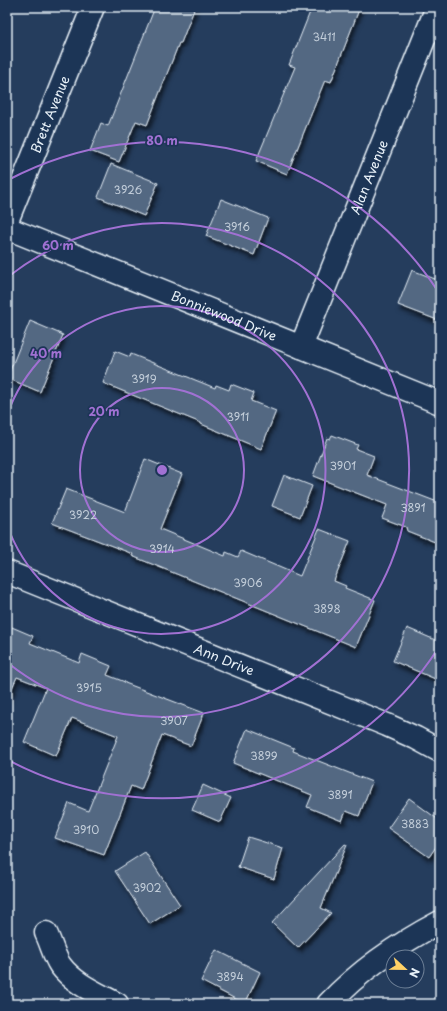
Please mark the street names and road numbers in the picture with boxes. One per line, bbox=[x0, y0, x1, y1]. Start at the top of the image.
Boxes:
street label: Brett Avenue bbox=[25, 73, 74, 156]
street label: Alan Avenue bbox=[345, 137, 392, 217]
street label: Bonniewood Drive bbox=[169, 285, 280, 345]
street label: Ann Drive bbox=[191, 638, 257, 680]

